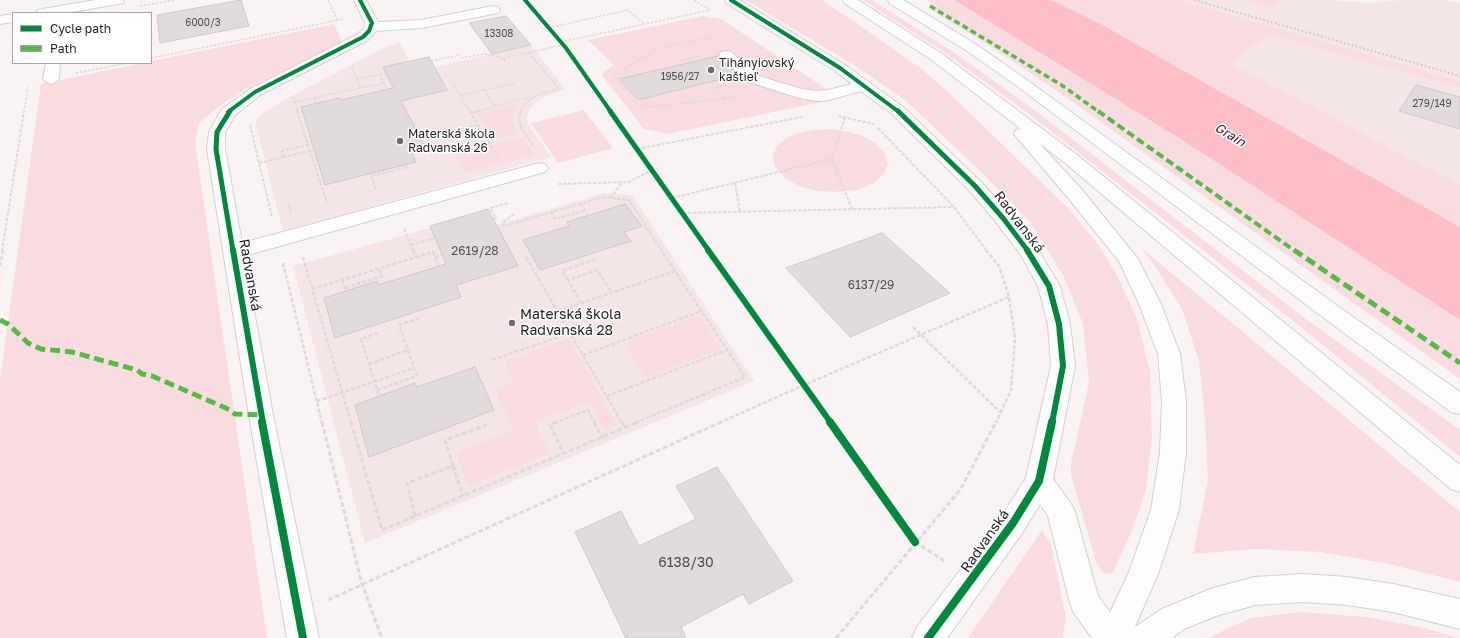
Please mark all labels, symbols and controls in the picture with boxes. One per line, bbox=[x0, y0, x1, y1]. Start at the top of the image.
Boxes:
legend bbox=[12, 12, 152, 64]
house number: 6000/3 bbox=[185, 17, 221, 29]
text: Cycle path bbox=[50, 21, 111, 36]
house number: 13308 bbox=[485, 28, 513, 40]
text: Path bbox=[50, 41, 77, 56]
place label: Tihányiovský kaštieľ bbox=[719, 56, 795, 84]
marker: Tihányiovský kaštieľ bbox=[706, 65, 716, 75]
house number: 1956/27 bbox=[661, 71, 699, 83]
house number: 279/149 bbox=[1413, 98, 1451, 110]
water label: Grain bbox=[1212, 120, 1248, 150]
place label: Materská škola Radvanská 26 bbox=[408, 127, 495, 155]
marker: Materská škola Radvanská 26 bbox=[395, 136, 405, 146]
street label: Radvanská bbox=[990, 188, 1048, 256]
street label: Radvanská bbox=[235, 238, 265, 312]
house number: 2619/28 bbox=[451, 244, 499, 258]
house number: 6137/29 bbox=[848, 278, 894, 292]
place label: Materská škola Radvanská 28 bbox=[520, 307, 621, 340]
marker: Materská škola Radvanská 28 bbox=[507, 318, 517, 328]
street label: Radvanská bbox=[957, 506, 1013, 576]
house number: 6138/30 bbox=[658, 555, 714, 571]

